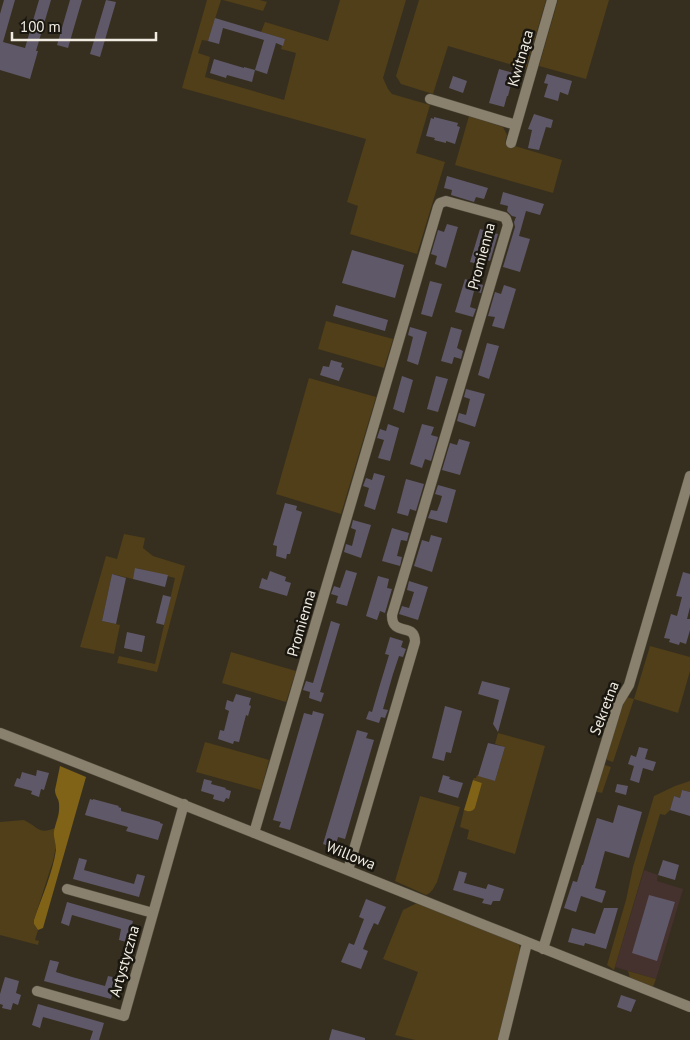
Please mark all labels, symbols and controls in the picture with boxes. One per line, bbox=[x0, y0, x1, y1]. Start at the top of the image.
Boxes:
scale bar bbox=[12, 10, 156, 42]
text: 100 m bbox=[20, 17, 61, 36]
street label: Kwitnąca bbox=[503, 27, 537, 89]
street label: Promienna bbox=[463, 220, 499, 292]
street label: Promienna bbox=[282, 587, 320, 659]
street label: Sekretna bbox=[585, 678, 623, 738]
street label: Willowa bbox=[324, 837, 378, 873]
street label: Artystyczna bbox=[105, 923, 143, 999]

